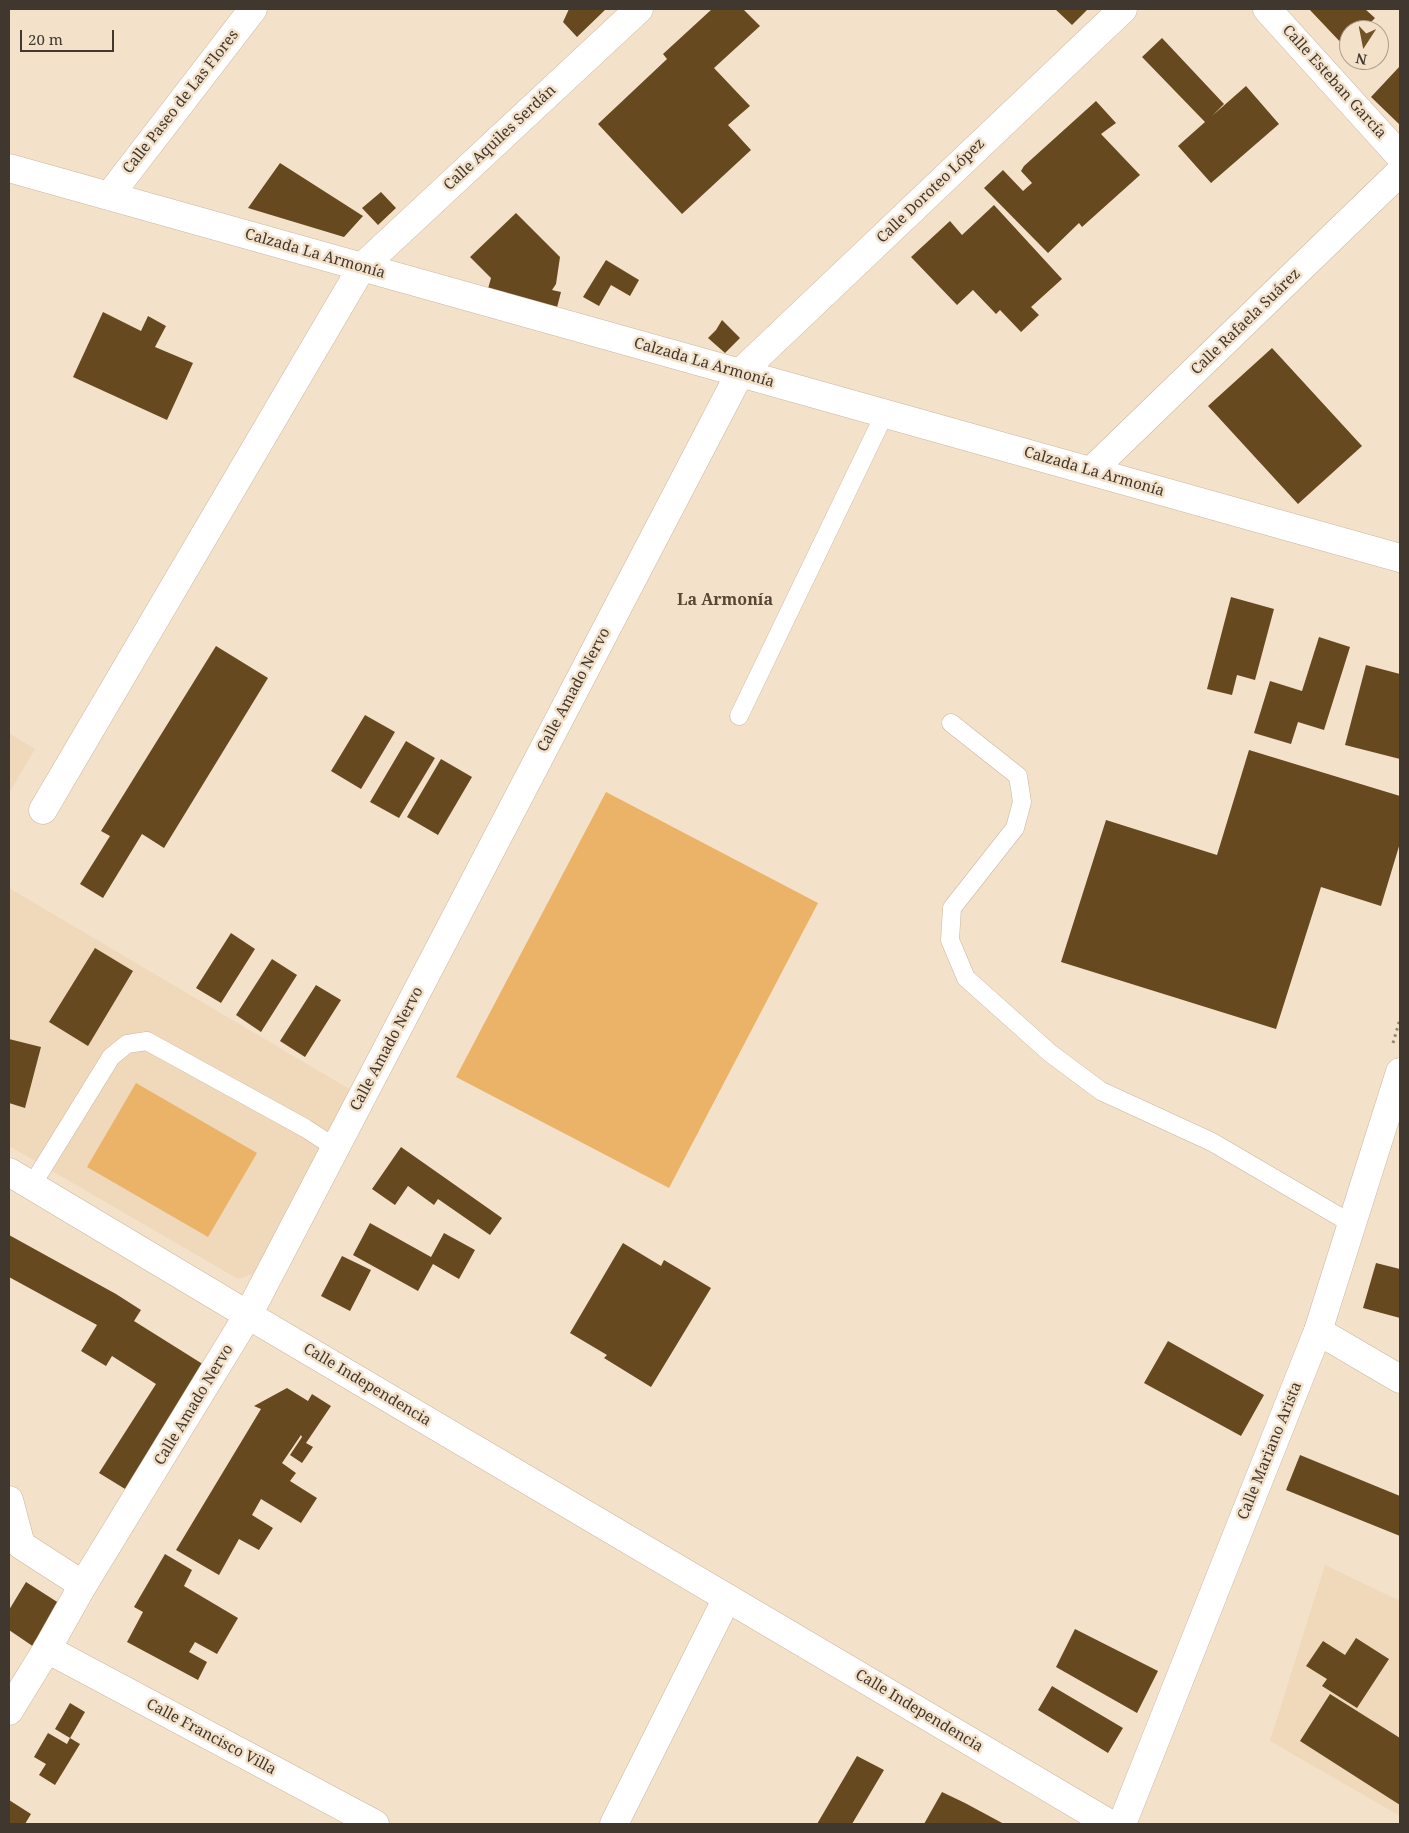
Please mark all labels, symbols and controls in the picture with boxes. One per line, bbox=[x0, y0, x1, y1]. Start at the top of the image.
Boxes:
scale bar bbox=[22, 20, 116, 52]
north arrow bbox=[1339, 20, 1389, 70]
street label: Calle Esteban García bbox=[1278, 22, 1390, 142]
street label: Calle Paseo de Las Flores bbox=[119, 27, 243, 177]
text: 20 m bbox=[28, 29, 63, 49]
text: N bbox=[1354, 49, 1368, 70]
street label: Calle Aquiles Serdán bbox=[440, 81, 560, 195]
street label: Calle Doroteo López bbox=[873, 135, 989, 247]
street label: Calzada La Armonía bbox=[243, 225, 387, 283]
street label: Calle Rafaela Suárez bbox=[1188, 265, 1304, 379]
street label: Calzada La Armonía bbox=[632, 334, 776, 392]
street label: Calzada La Armonía bbox=[1022, 443, 1166, 501]
district label: La Armonía bbox=[677, 590, 773, 610]
street label: Calle Amado Nervo bbox=[534, 625, 614, 755]
street label: Calle Amado Nervo bbox=[347, 984, 427, 1114]
street label: Calle Independencia bbox=[300, 1340, 434, 1430]
street label: Calle Amado Nervo bbox=[151, 1341, 237, 1469]
street label: Calle Mariano Arista bbox=[1234, 1380, 1306, 1522]
street label: Calle Independencia bbox=[852, 1666, 986, 1756]
street label: Calle Francisco Villa bbox=[143, 1695, 279, 1779]

